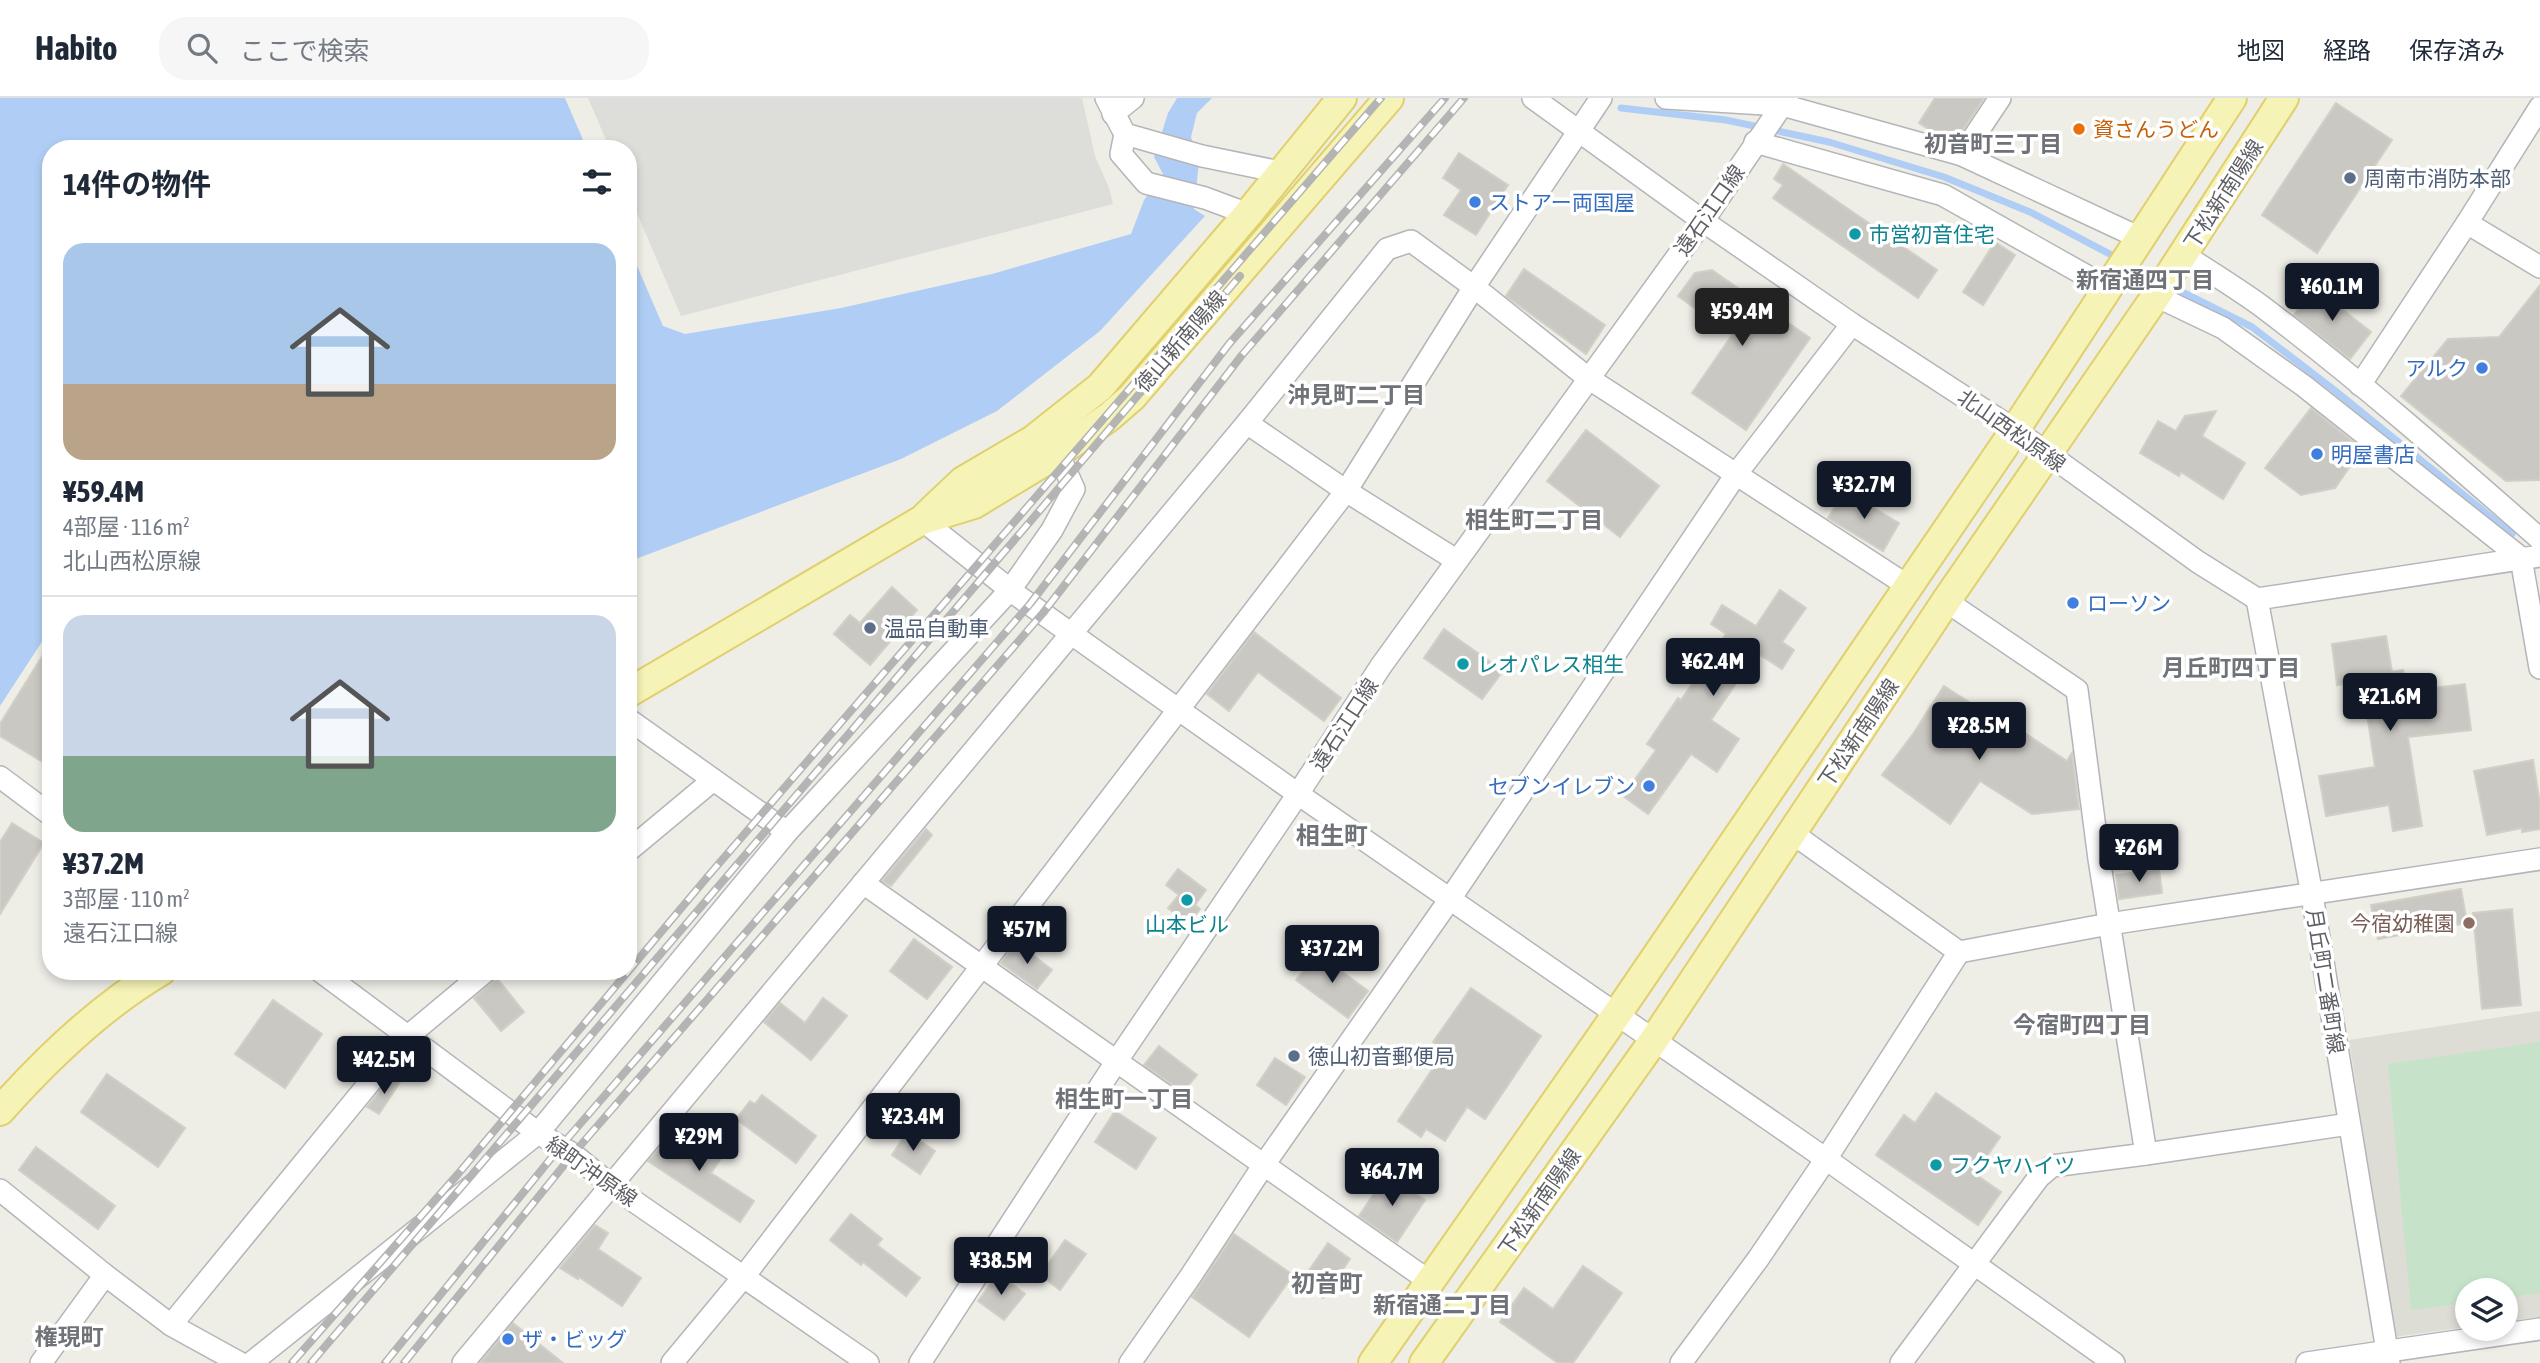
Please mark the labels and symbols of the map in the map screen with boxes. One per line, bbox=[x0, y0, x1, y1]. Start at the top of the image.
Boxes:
place label: 資さんうどん bbox=[2093, 117, 2219, 141]
marker: 資さんうどん bbox=[2071, 121, 2087, 137]
district label: 初音町三丁目 bbox=[1924, 131, 2062, 157]
street label: 下松新南陽線 bbox=[2179, 135, 2267, 253]
street label: 遠石江口線 bbox=[1669, 160, 1749, 260]
place label: 周南市消防本部 bbox=[2364, 166, 2511, 190]
marker: 周南市消防本部 bbox=[2342, 170, 2358, 186]
place label: ストアー両国屋 bbox=[1489, 190, 1635, 214]
marker: ストアー両国屋 bbox=[1467, 194, 1483, 210]
place label: 市営初音住宅 bbox=[1869, 222, 1995, 246]
marker: 市営初音住宅 bbox=[1847, 226, 1863, 242]
pin: ¥60.1M bbox=[2275, 264, 2389, 323]
district label: 新宿通四丁目 bbox=[2076, 267, 2214, 293]
street label: 徳山新南陽線 bbox=[1130, 286, 1230, 396]
pin: ¥59.4M bbox=[1685, 288, 1799, 348]
place label: アルク bbox=[2405, 356, 2468, 380]
marker: アルク bbox=[2474, 360, 2490, 376]
district label: 沖見町二丁目 bbox=[1287, 382, 1425, 408]
street label: 北山西松原線 bbox=[1954, 384, 2070, 476]
place label: 明屋書店 bbox=[2331, 442, 2415, 466]
marker: 明屋書店 bbox=[2309, 446, 2325, 462]
pin: ¥32.7M bbox=[1807, 462, 1921, 521]
district label: 相生町二丁目 bbox=[1465, 507, 1603, 533]
place label: ローソン bbox=[2087, 591, 2171, 615]
marker: ローソン bbox=[2065, 595, 2081, 611]
place label: 温品自動車 bbox=[884, 616, 989, 640]
marker: 温品自動車 bbox=[862, 620, 878, 636]
pin: ¥62.4M bbox=[1656, 638, 1770, 698]
place label: レオパレス相生 bbox=[1477, 652, 1624, 676]
district label: 月丘町四丁目 bbox=[2162, 655, 2300, 681]
marker: レオパレス相生 bbox=[1455, 656, 1471, 672]
street label: 遠石江口線 bbox=[1305, 673, 1383, 775]
street label: 下松新南陽線 bbox=[1813, 674, 1903, 792]
pin: ¥21.6M bbox=[2333, 674, 2447, 733]
pin: ¥28.5M bbox=[1922, 702, 2036, 762]
place label: セブンイレブン bbox=[1488, 774, 1635, 798]
marker: セブンイレブン bbox=[1641, 778, 1657, 794]
district label: 相生町 bbox=[1296, 822, 1368, 849]
pin: ¥26M bbox=[2098, 824, 2180, 884]
marker: 山本ビル bbox=[1179, 892, 1195, 908]
pin: ¥57M bbox=[986, 906, 1068, 966]
street label: 月丘町二番町線 bbox=[2303, 907, 2349, 1055]
place label: 今宿幼稚園 bbox=[2350, 911, 2455, 935]
place label: 山本ビル bbox=[1145, 912, 1229, 936]
marker: 今宿幼稚園 bbox=[2461, 915, 2477, 931]
pin: ¥37.2M bbox=[1275, 926, 1389, 985]
district label: 今宿町四丁目 bbox=[2013, 1012, 2151, 1038]
pin: ¥42.5M bbox=[327, 1037, 441, 1096]
place label: 徳山初音郵便局 bbox=[1308, 1044, 1455, 1068]
marker: 徳山初音郵便局 bbox=[1286, 1048, 1302, 1064]
district label: 相生町一丁目 bbox=[1055, 1086, 1193, 1112]
pin: ¥23.4M bbox=[856, 1094, 970, 1153]
pin: ¥29M bbox=[658, 1114, 740, 1173]
street label: 緑町沖原線 bbox=[542, 1131, 642, 1211]
street label: 下松新南陽線 bbox=[1493, 1144, 1585, 1260]
pin: ¥64.7M bbox=[1335, 1148, 1449, 1208]
place label: フクヤハイツ bbox=[1950, 1153, 2075, 1177]
marker: フクヤハイツ bbox=[1928, 1157, 1944, 1173]
pin: ¥38.5M bbox=[944, 1238, 1058, 1297]
district label: 初音町 bbox=[1291, 1270, 1363, 1297]
district label: 新宿通二丁目 bbox=[1373, 1292, 1511, 1318]
district label: 権現町 bbox=[35, 1324, 104, 1350]
place label: ザ・ビッグ bbox=[522, 1327, 627, 1351]
marker: ザ・ビッグ bbox=[500, 1331, 516, 1347]

